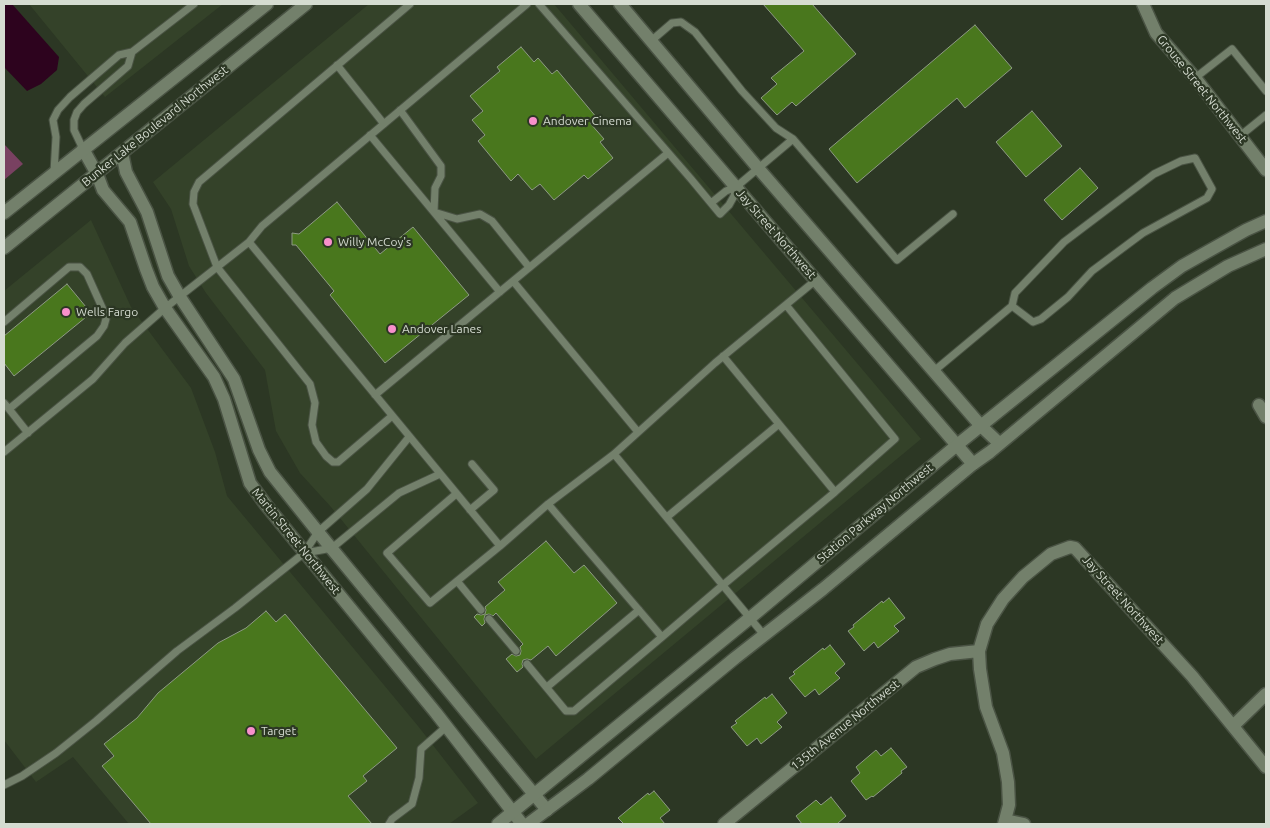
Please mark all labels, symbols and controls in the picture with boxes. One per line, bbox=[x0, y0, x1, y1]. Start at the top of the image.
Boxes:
street label: Grouse Street Northwest bbox=[1154, 32, 1250, 146]
street label: Bunker Lake Boulevard Northwest bbox=[79, 63, 231, 189]
place label: Andover Cinema bbox=[543, 114, 632, 128]
marker: Andover Cinema bbox=[527, 115, 539, 127]
street label: Jay Street Northwest bbox=[733, 186, 819, 282]
place label: Willy McCoy's bbox=[338, 235, 411, 249]
marker: Willy McCoy's bbox=[322, 236, 334, 248]
place label: Wells Fargo bbox=[76, 305, 138, 319]
marker: Wells Fargo bbox=[60, 306, 72, 318]
place label: Andover Lanes bbox=[402, 322, 481, 336]
marker: Andover Lanes bbox=[386, 323, 398, 335]
street label: Station Parkway Northwest bbox=[814, 460, 936, 566]
street label: Martin Street Northwest bbox=[249, 485, 343, 597]
street label: Jay Street Northwest bbox=[1079, 553, 1167, 647]
street label: 135th Avenue Northwest bbox=[788, 677, 902, 773]
place label: Target bbox=[261, 724, 296, 738]
marker: Target bbox=[245, 725, 257, 737]

